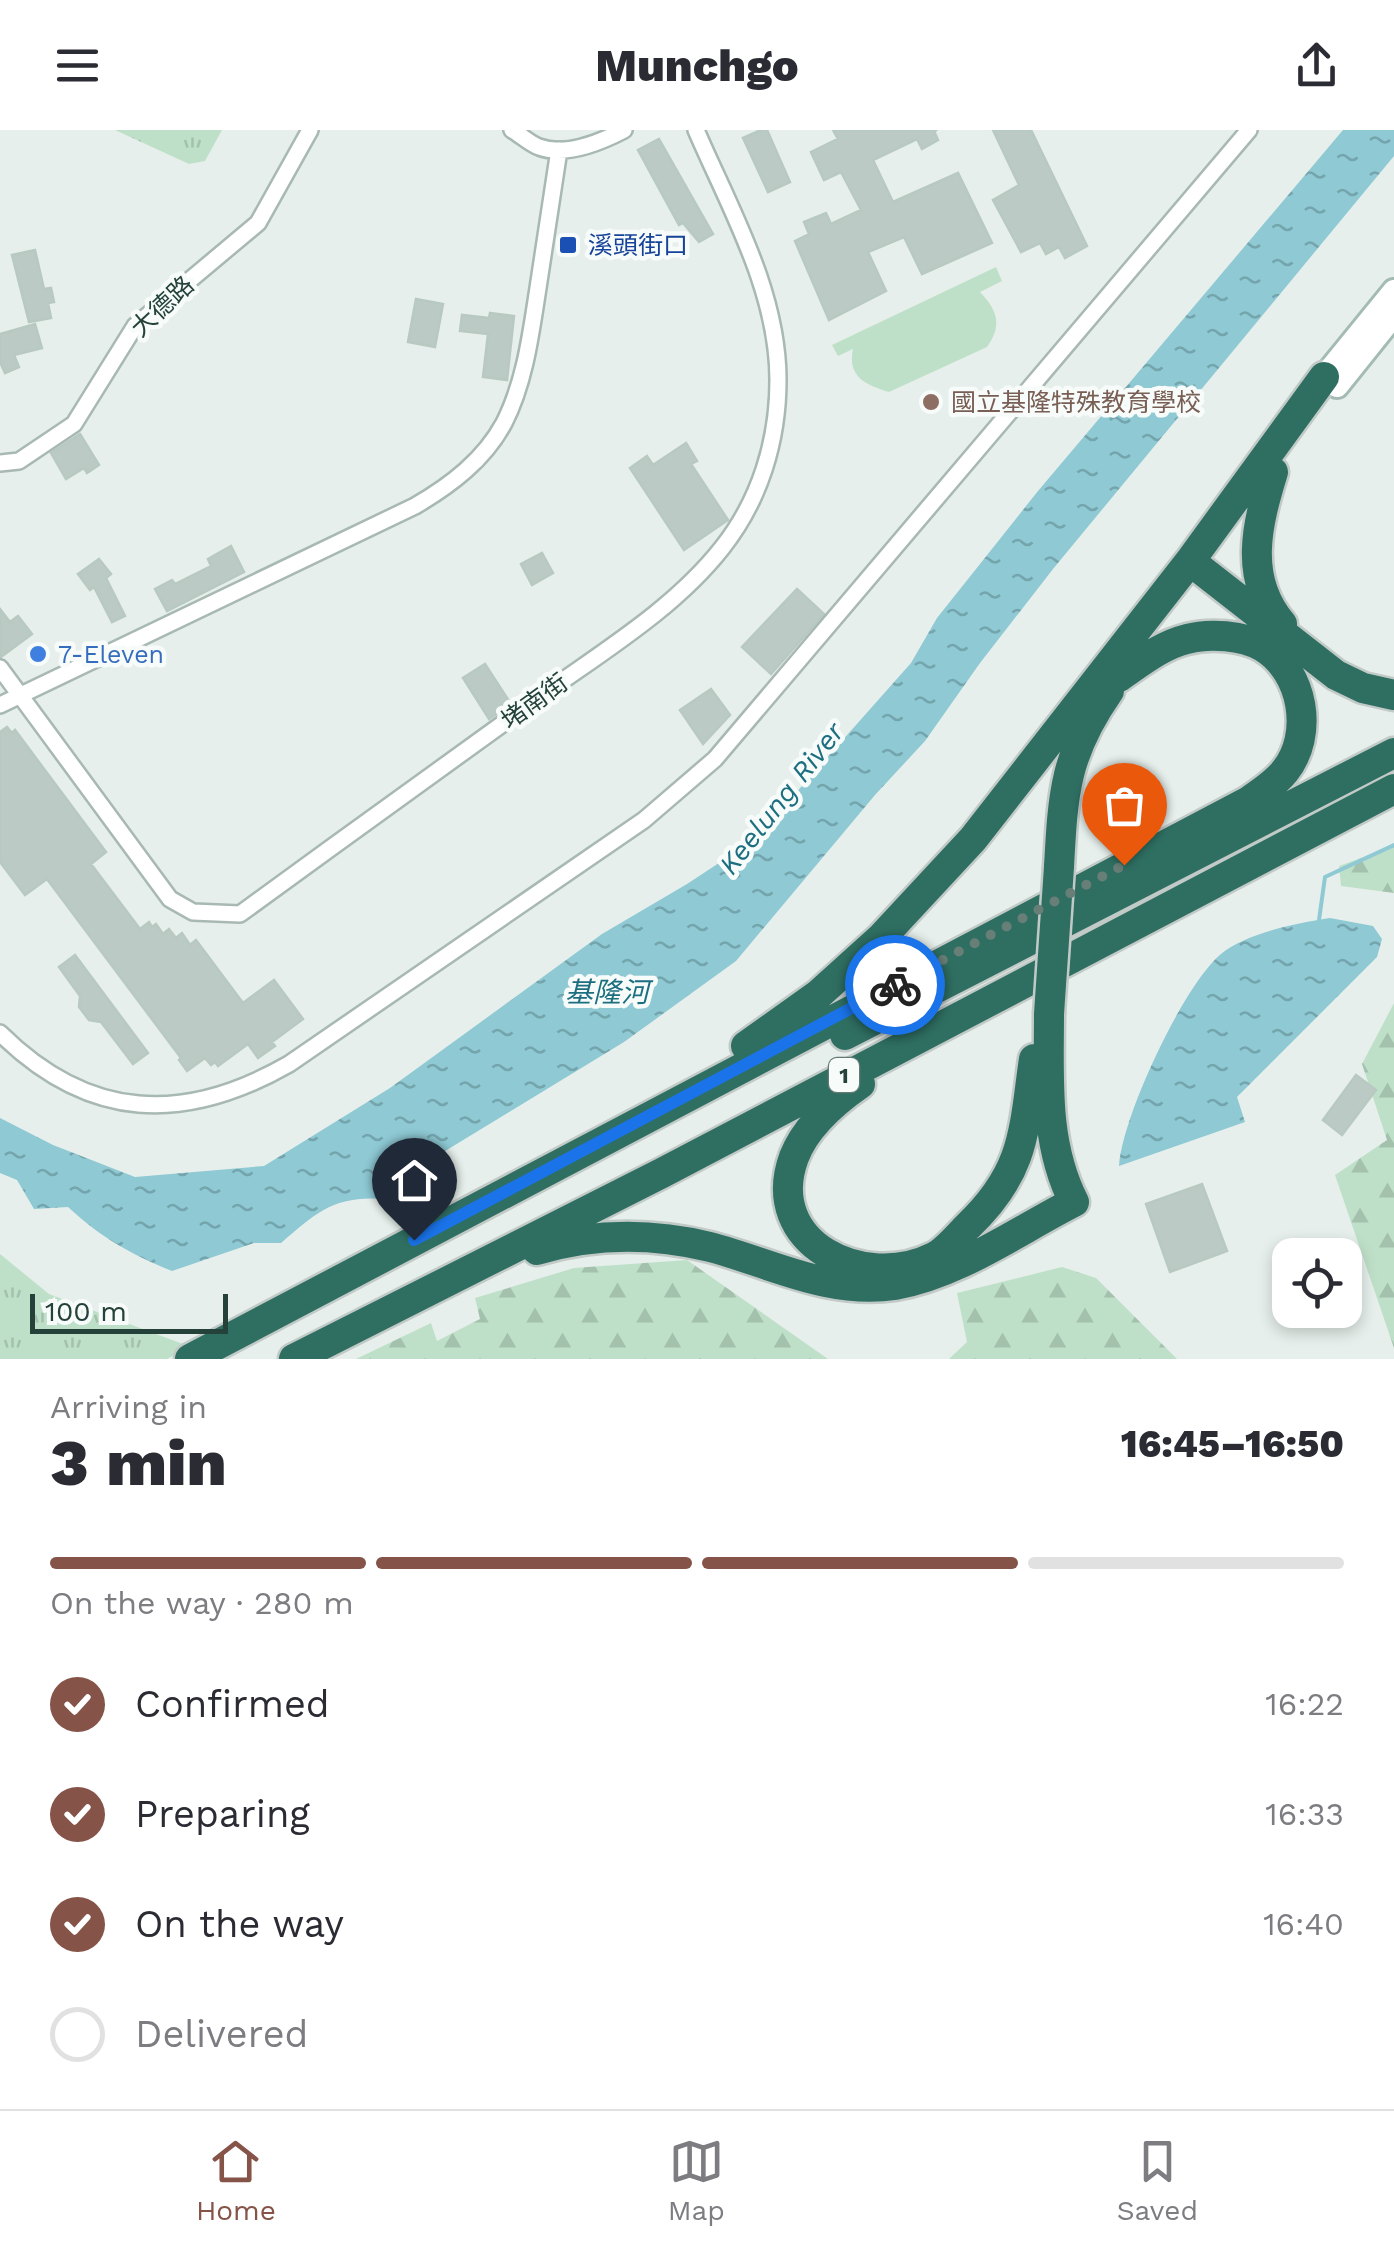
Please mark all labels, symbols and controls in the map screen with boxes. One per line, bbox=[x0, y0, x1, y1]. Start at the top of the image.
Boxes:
icon: menu bbox=[50, 38, 105, 93]
icon: share bbox=[1289, 38, 1344, 93]
text: Munchgo bbox=[595, 39, 799, 92]
place label: 溪頭街口 bbox=[588, 231, 688, 260]
marker: 溪頭街口 bbox=[557, 234, 579, 256]
street label: 大德路 bbox=[125, 270, 200, 343]
place label: 國立基隆特殊教育學校 bbox=[951, 388, 1201, 417]
marker: 國立基隆特殊教育學校 bbox=[920, 391, 942, 413]
place label: 7-Eleven bbox=[58, 640, 164, 669]
marker: 7-Eleven bbox=[27, 643, 49, 665]
street label: 堵南街 bbox=[495, 668, 573, 735]
water label: Keelung River bbox=[712, 715, 852, 881]
pin bbox=[1082, 763, 1167, 866]
icon: bag bbox=[1097, 778, 1152, 833]
courier bbox=[845, 935, 945, 1035]
icon: bike bbox=[868, 958, 923, 1013]
water label: 基隆河 bbox=[565, 976, 654, 1009]
road number: 1 bbox=[829, 1058, 859, 1092]
pin bbox=[372, 1138, 457, 1241]
icon: home bbox=[387, 1153, 442, 1208]
map controls bbox=[1272, 1238, 1362, 1328]
button: locate bbox=[1272, 1238, 1362, 1328]
scale bar bbox=[30, 1289, 228, 1334]
text: 100 m bbox=[45, 1295, 127, 1328]
text: Arriving in bbox=[50, 1388, 207, 1426]
text: 16:45–16:50 bbox=[1121, 1422, 1344, 1466]
text: 3 min bbox=[50, 1425, 227, 1501]
text: On the way · 280 m bbox=[50, 1584, 354, 1622]
icon: check bbox=[50, 1677, 105, 1732]
text: Confirmed bbox=[135, 1682, 330, 1726]
text: 16:22 bbox=[1265, 1685, 1344, 1723]
icon: check bbox=[50, 1787, 105, 1842]
text: Preparing bbox=[135, 1792, 310, 1836]
text: 16:33 bbox=[1265, 1795, 1344, 1833]
icon: check bbox=[50, 1897, 105, 1952]
text: On the way bbox=[135, 1902, 344, 1946]
text: 16:40 bbox=[1263, 1905, 1344, 1943]
text: Delivered bbox=[135, 2012, 308, 2056]
tab: Home bbox=[196, 2134, 276, 2227]
tab: Map bbox=[668, 2134, 725, 2227]
tab: Saved bbox=[1117, 2134, 1198, 2227]

